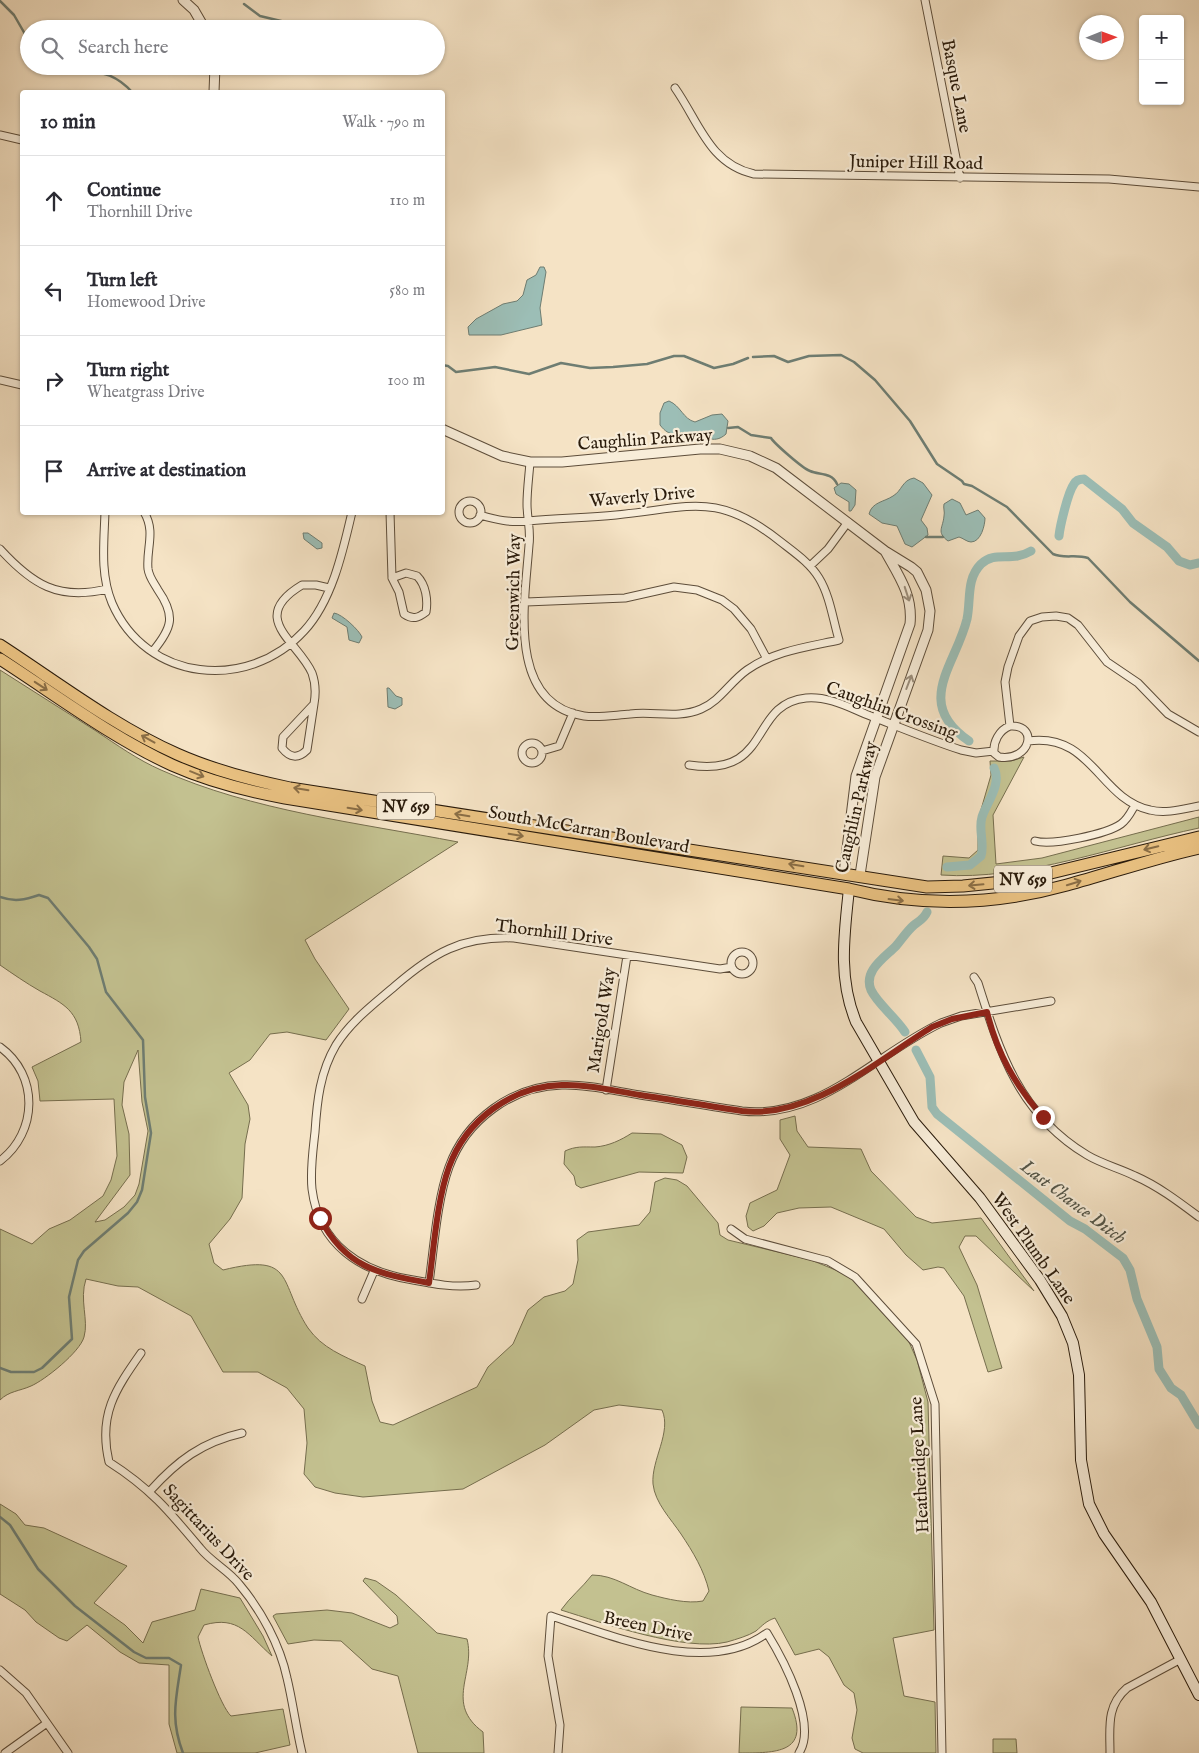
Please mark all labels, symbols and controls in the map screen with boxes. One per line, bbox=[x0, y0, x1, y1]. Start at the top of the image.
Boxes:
north arrow bbox=[1079, 15, 1124, 60]
map controls bbox=[1139, 15, 1184, 105]
button: + bbox=[1139, 15, 1184, 60]
search box bbox=[20, 20, 445, 75]
icon: search bbox=[38, 34, 66, 62]
text: Search here bbox=[78, 36, 169, 60]
street label: Basque Lane bbox=[935, 38, 976, 135]
button: − bbox=[1139, 60, 1184, 105]
text: 10 min bbox=[40, 109, 96, 136]
text: Walk · 790 m bbox=[342, 113, 425, 133]
street label: Juniper Hill Road bbox=[847, 151, 983, 176]
text: Continue bbox=[87, 179, 161, 203]
icon: ahead bbox=[40, 187, 68, 215]
text: 110 m bbox=[389, 191, 425, 211]
text: Thornhill Drive bbox=[87, 203, 192, 223]
text: Turn left bbox=[87, 269, 158, 293]
icon: left bbox=[40, 277, 68, 305]
text: 580 m bbox=[389, 281, 425, 301]
text: Homewood Drive bbox=[87, 293, 206, 313]
text: Turn right bbox=[87, 359, 169, 383]
icon: right bbox=[40, 367, 68, 395]
text: 100 m bbox=[388, 371, 425, 391]
text: Wheatgrass Drive bbox=[87, 383, 205, 403]
street label: Caughlin Parkway bbox=[577, 424, 713, 457]
icon: arrive bbox=[40, 457, 68, 485]
text: Arrive at destination bbox=[87, 459, 246, 483]
street label: Waverly Drive bbox=[588, 481, 696, 514]
street label: Greenwich Way bbox=[502, 533, 527, 651]
one-way arrow bbox=[903, 586, 913, 602]
one-way arrow bbox=[906, 674, 915, 689]
street label: Caughlin Crossing bbox=[822, 677, 961, 746]
one-way arrow bbox=[34, 680, 48, 691]
one-way arrow bbox=[141, 734, 156, 743]
street label: Caughlin Parkway bbox=[831, 739, 884, 876]
one-way arrow bbox=[189, 770, 204, 780]
one-way arrow bbox=[294, 784, 310, 794]
road number: NV 659 bbox=[377, 792, 435, 819]
street label: South McCarran Boulevard bbox=[487, 801, 691, 860]
one-way arrow bbox=[347, 805, 363, 815]
one-way arrow bbox=[454, 809, 470, 819]
one-way arrow bbox=[507, 830, 523, 840]
one-way arrow bbox=[1144, 844, 1160, 853]
one-way arrow bbox=[788, 860, 804, 870]
road number: NV 659 bbox=[994, 866, 1052, 892]
one-way arrow bbox=[1066, 877, 1082, 887]
one-way arrow bbox=[968, 880, 984, 890]
one-way arrow bbox=[888, 895, 904, 905]
street label: Thornhill Drive bbox=[494, 915, 614, 952]
street label: Marigold Way bbox=[583, 966, 622, 1075]
route end bbox=[1032, 1106, 1055, 1129]
water label: Last Chance Ditch bbox=[1014, 1154, 1130, 1250]
street label: West Plumb Lane bbox=[986, 1188, 1080, 1309]
route start bbox=[309, 1207, 332, 1230]
street label: Heatheridge Lane bbox=[905, 1396, 936, 1534]
street label: Sagittarius Drive bbox=[157, 1480, 259, 1586]
street label: Breen Drive bbox=[601, 1607, 694, 1648]

